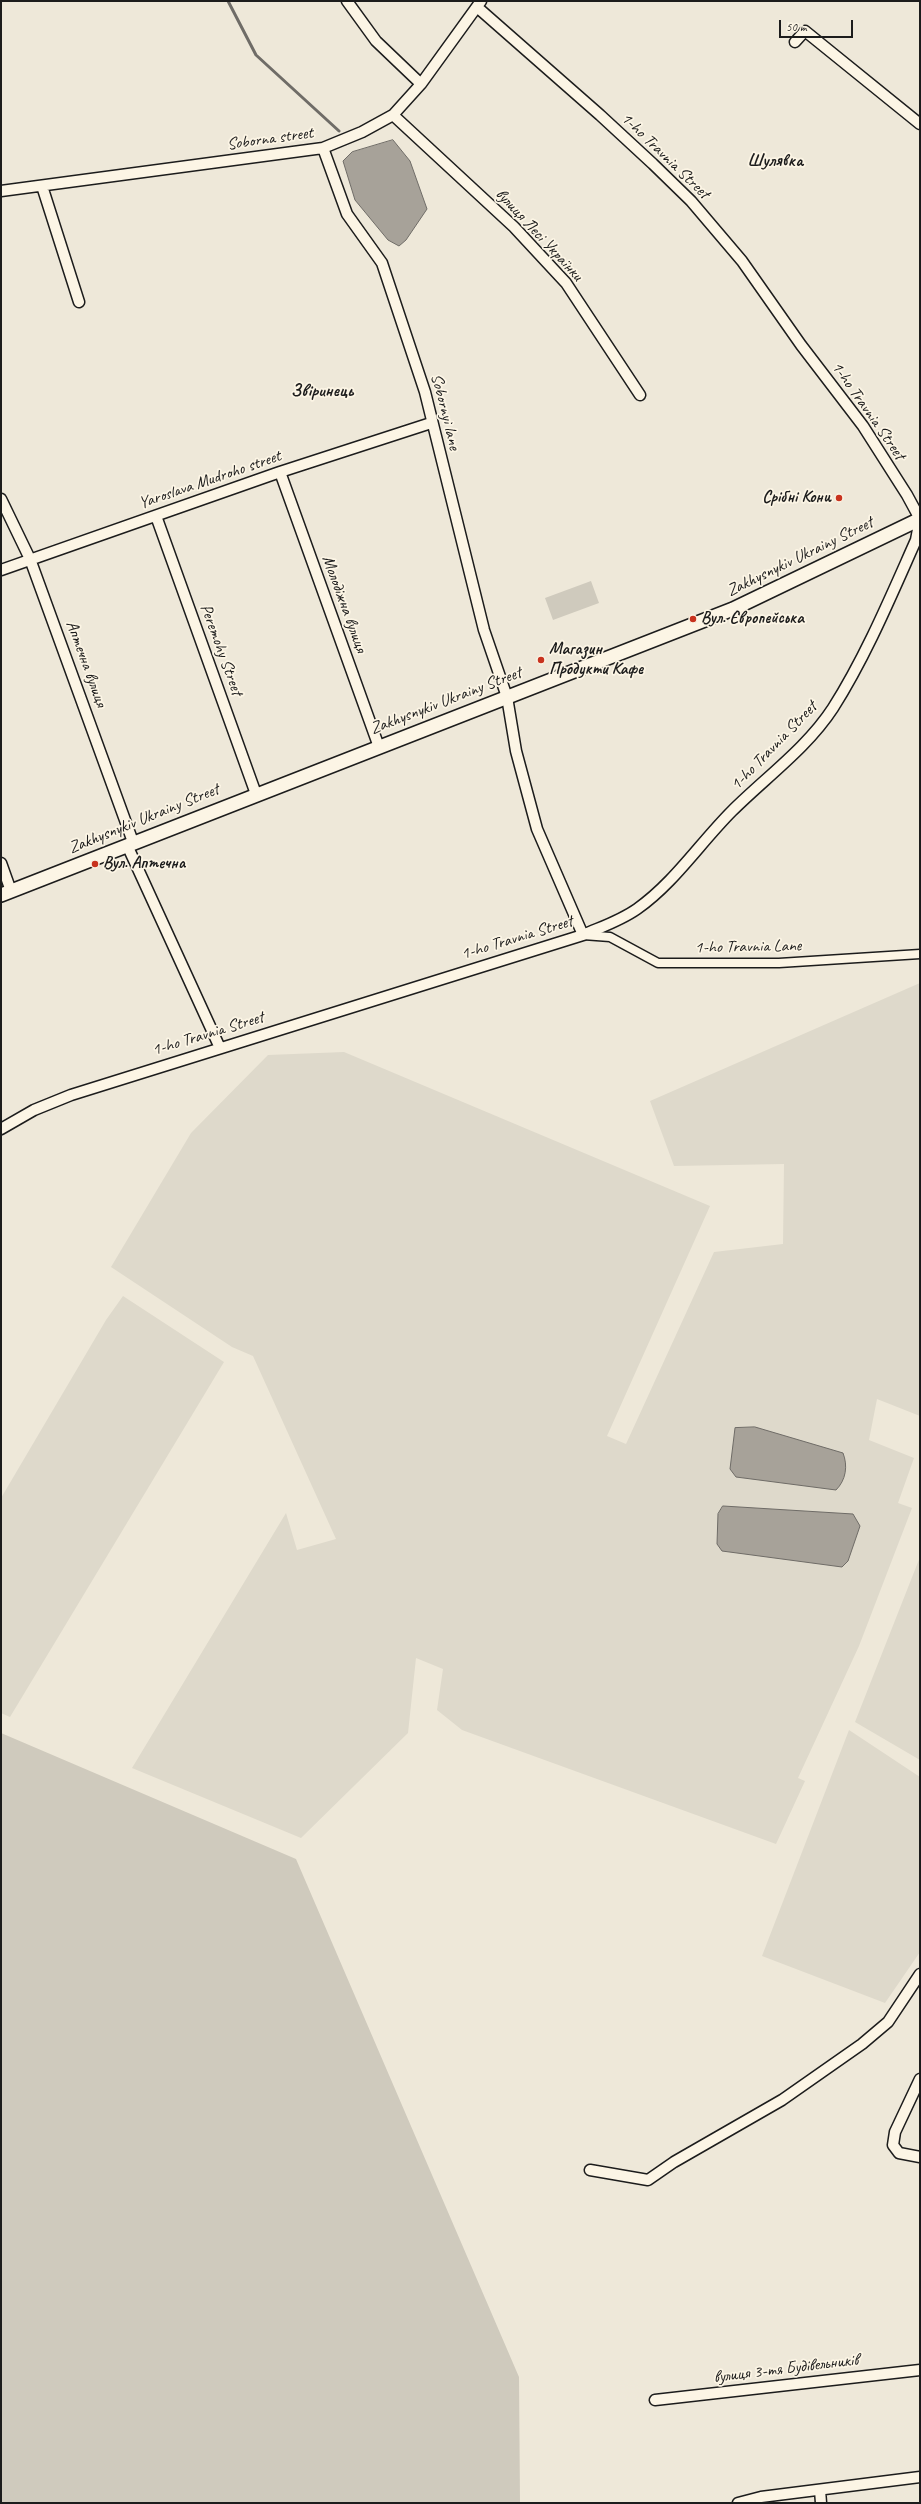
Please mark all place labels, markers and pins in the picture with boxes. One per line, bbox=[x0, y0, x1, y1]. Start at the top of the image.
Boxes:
place label: Срібні Кони bbox=[762, 488, 831, 508]
marker: Срібні Кони bbox=[834, 493, 844, 503]
place label: Вул. Європейська bbox=[701, 609, 804, 629]
marker: Вул. Європейська bbox=[688, 614, 698, 624]
place label: Магазин Продукти Кафе bbox=[549, 640, 643, 680]
marker: Магазин Продукти Кафе bbox=[536, 655, 546, 665]
place label: Вул. Аптечна bbox=[103, 854, 185, 874]
marker: Вул. Аптечна bbox=[90, 859, 100, 869]

